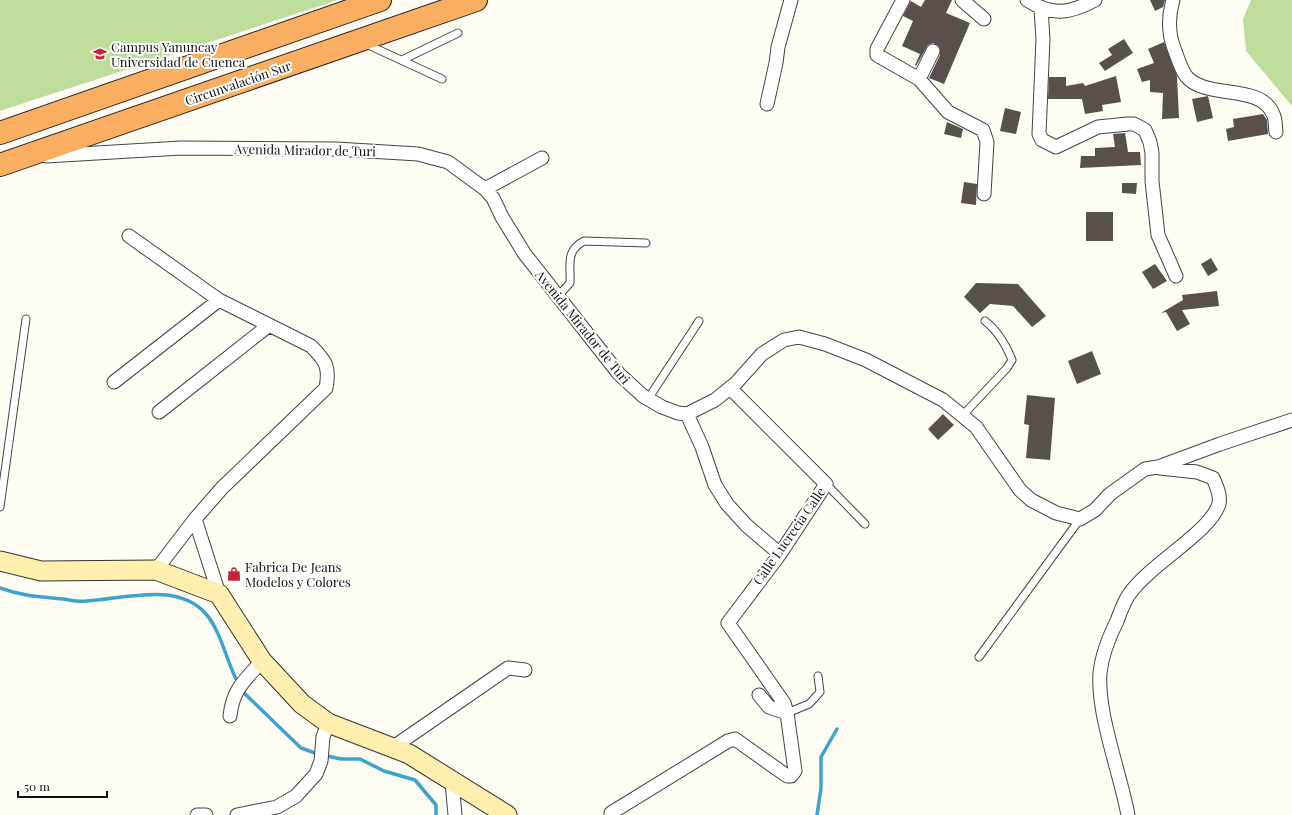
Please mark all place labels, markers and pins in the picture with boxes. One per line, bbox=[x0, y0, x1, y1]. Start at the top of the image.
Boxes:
place label: Campus Yanuncay Universidad de Cuenca bbox=[111, 38, 246, 70]
school or university icon: Campus Yanuncay Universidad de Cuenca bbox=[92, 46, 108, 62]
place label: Fabrica De Jeans Modelos y Colores bbox=[245, 558, 351, 590]
shop icon: Fabrica De Jeans Modelos y Colores bbox=[226, 566, 242, 582]

